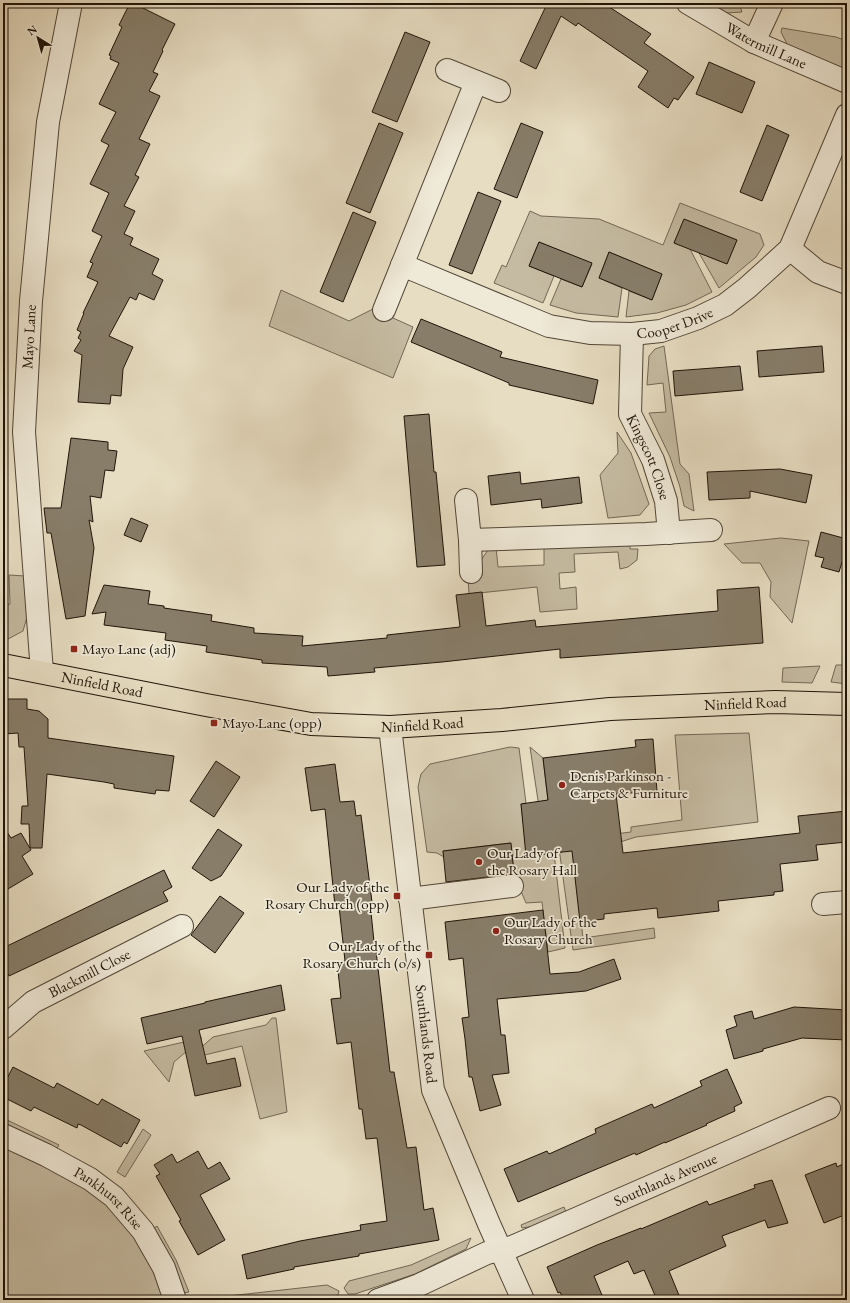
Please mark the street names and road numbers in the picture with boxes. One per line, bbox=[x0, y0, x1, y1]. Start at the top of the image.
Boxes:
street label: Watermill Lane bbox=[722, 17, 810, 73]
street label: Cooper Drive bbox=[636, 302, 716, 342]
street label: Mayo Lane bbox=[17, 304, 40, 369]
street label: Kingscott Close bbox=[623, 411, 675, 502]
street label: Ninfield Road bbox=[60, 667, 145, 701]
street label: Ninfield Road bbox=[704, 692, 787, 714]
street label: Ninfield Road bbox=[381, 712, 465, 736]
street label: Blackmill Close bbox=[45, 944, 134, 1002]
street label: Southlands Road bbox=[412, 983, 442, 1085]
street label: Southlands Avenue bbox=[611, 1148, 720, 1210]
street label: Pankhurst Rise bbox=[71, 1162, 148, 1233]

